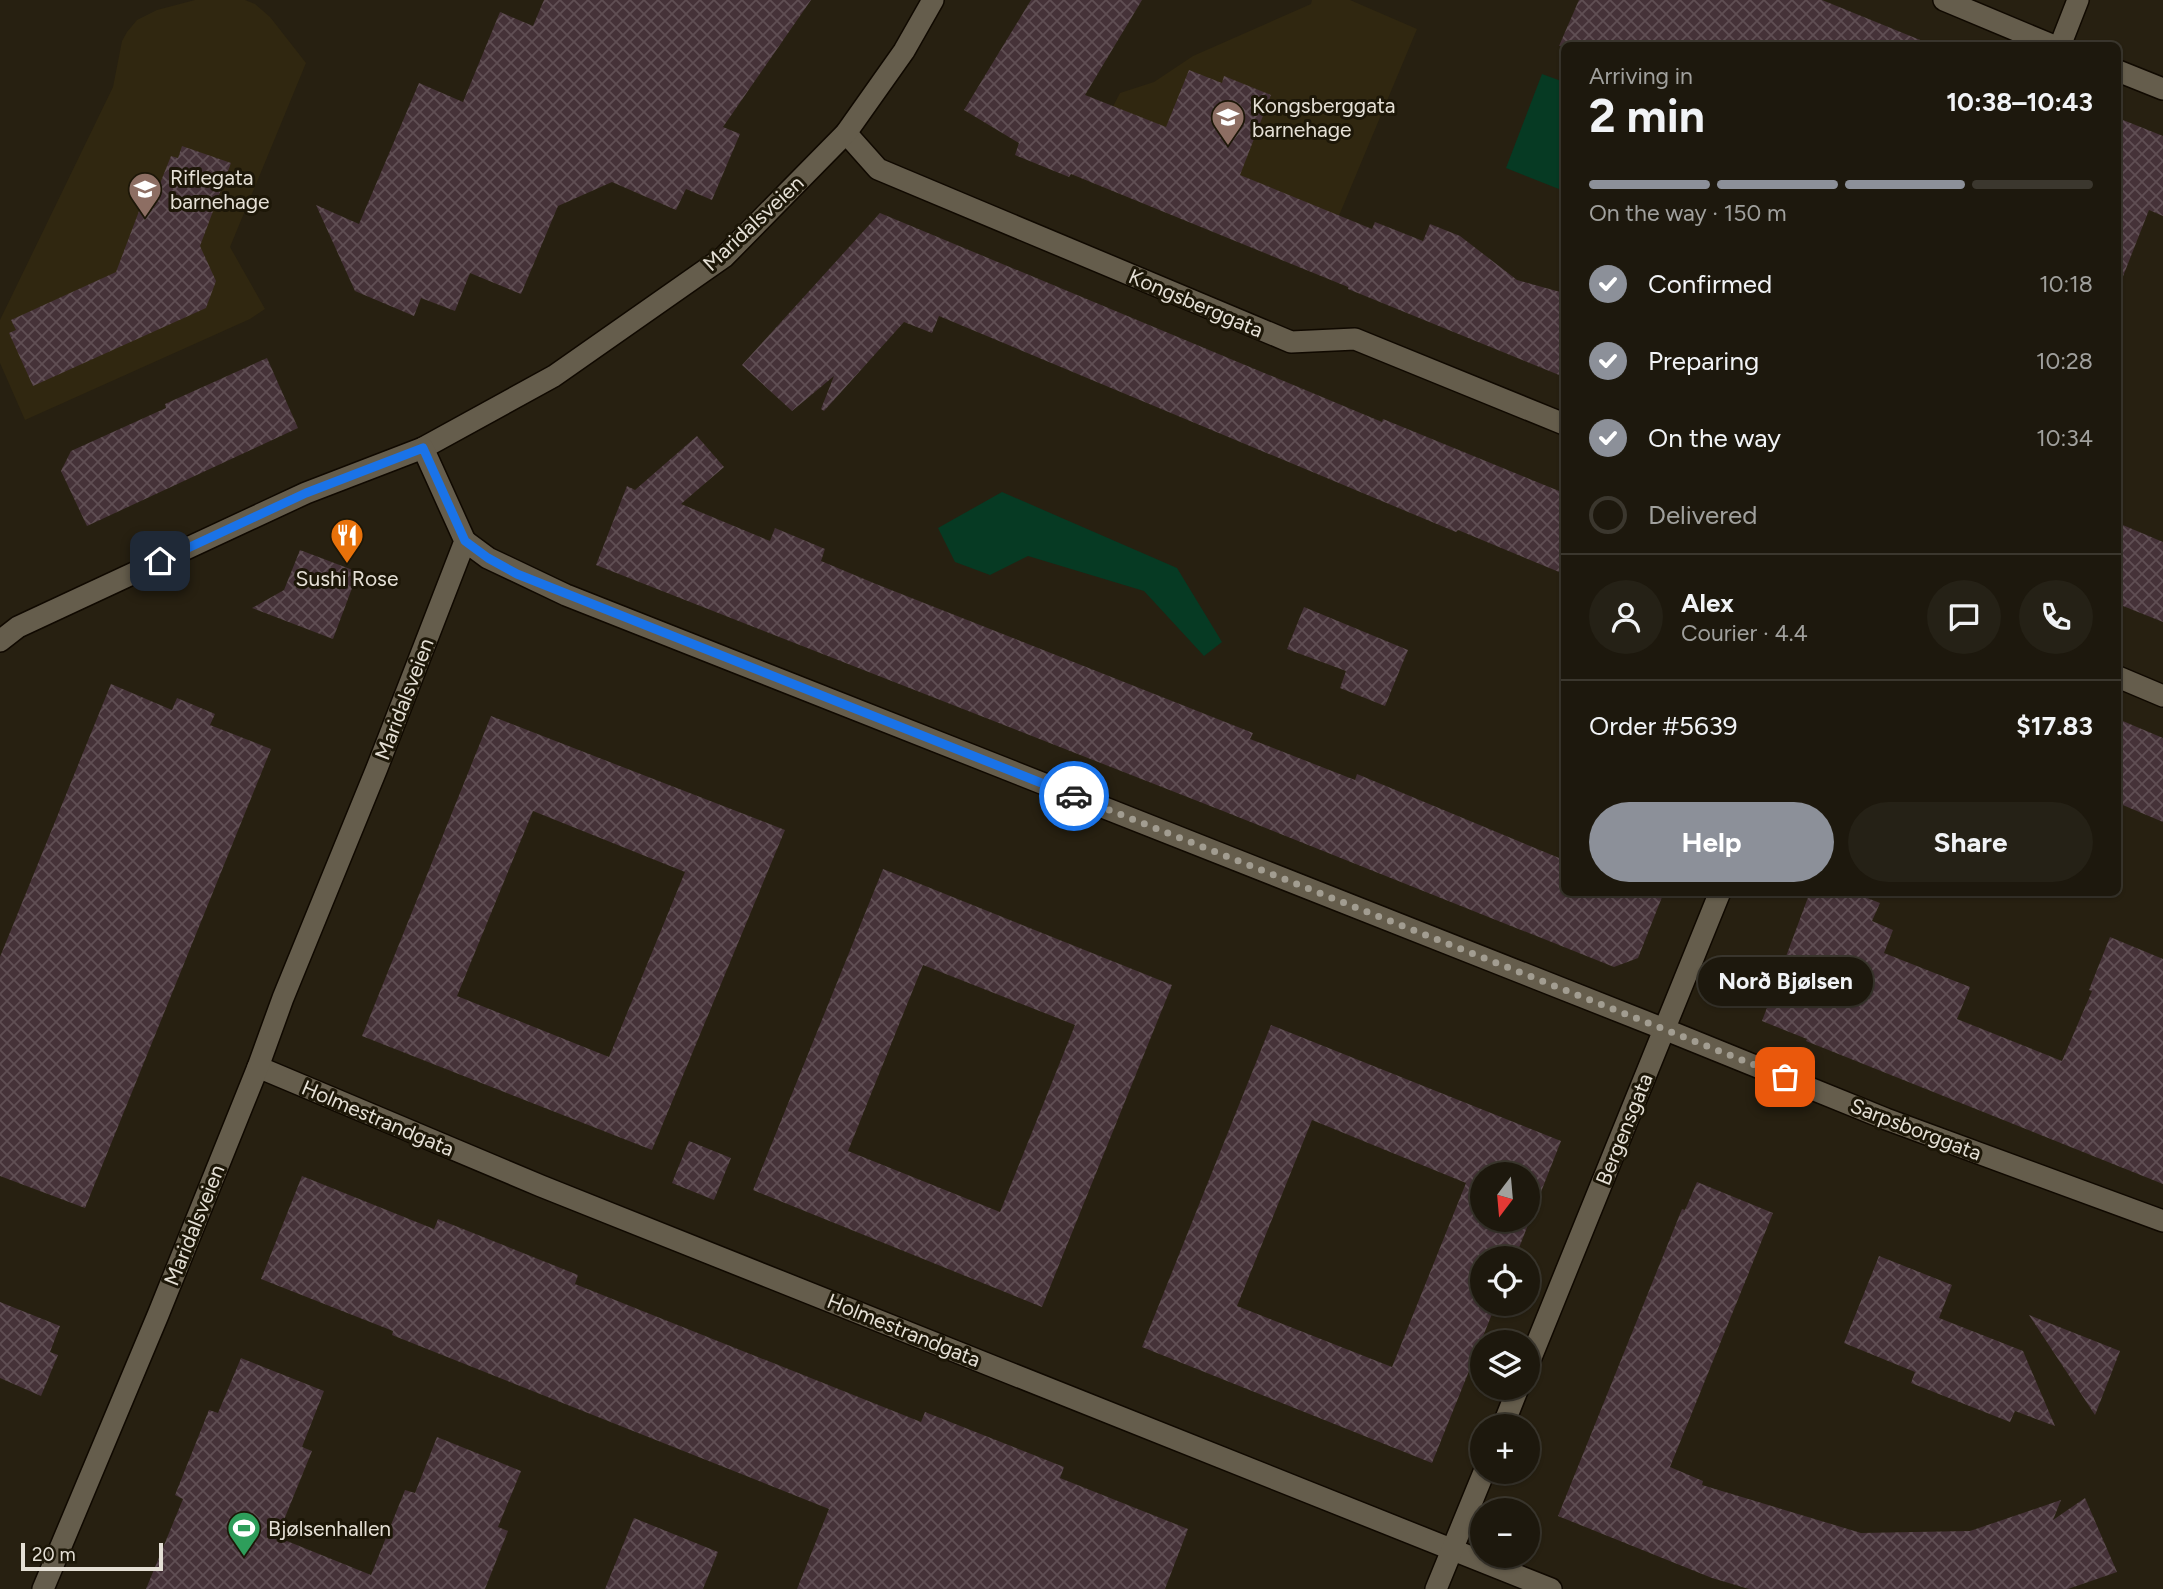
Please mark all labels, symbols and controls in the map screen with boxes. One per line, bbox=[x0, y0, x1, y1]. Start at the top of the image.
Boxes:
text: Arriving in bbox=[1589, 62, 1693, 90]
text: 10:38–10:43 bbox=[1946, 86, 2093, 118]
text: 2 min bbox=[1589, 88, 1705, 144]
place label: Kongsberggata barnehage bbox=[1252, 93, 1395, 142]
school or university icon: Kongsberggata barnehage bbox=[1209, 98, 1247, 147]
place label: Riflegata barnehage bbox=[170, 165, 270, 214]
school or university icon: Riflegata barnehage bbox=[126, 170, 164, 219]
street label: Maridalsveien bbox=[698, 170, 808, 276]
text: On the way · 150 m bbox=[1589, 199, 1786, 227]
street label: Kongsberggata bbox=[1125, 263, 1267, 343]
icon: check bbox=[1589, 265, 1627, 303]
text: Confirmed bbox=[1648, 268, 1772, 300]
text: 10:18 bbox=[2039, 270, 2093, 298]
icon: check bbox=[1589, 342, 1627, 380]
text: Preparing bbox=[1648, 345, 1759, 377]
text: 10:28 bbox=[2036, 347, 2093, 375]
icon: check bbox=[1589, 419, 1627, 457]
text: On the way bbox=[1648, 422, 1781, 454]
text: 10:34 bbox=[2036, 424, 2093, 452]
text: Delivered bbox=[1648, 499, 1757, 531]
restaurant icon: Sushi Rose bbox=[328, 516, 366, 565]
pin bbox=[130, 531, 190, 591]
icon: home bbox=[141, 542, 179, 580]
place label: Sushi Rose bbox=[296, 566, 398, 591]
button: person bbox=[1589, 580, 1663, 654]
button: chat bbox=[1927, 580, 2001, 654]
button: phone bbox=[2019, 580, 2093, 654]
text: Alex bbox=[1681, 587, 1734, 619]
text: Courier · 4.4 bbox=[1681, 619, 1808, 647]
street label: Maridalsveien bbox=[369, 635, 439, 763]
text: Order #5639 bbox=[1589, 710, 1738, 742]
text: $17.83 bbox=[2016, 710, 2093, 742]
courier bbox=[1039, 761, 1109, 831]
icon: car bbox=[1055, 777, 1093, 815]
button: Help bbox=[1589, 802, 1834, 882]
button: Share bbox=[1848, 802, 2093, 882]
callout: Norð Bjølsen bbox=[1698, 958, 1872, 1007]
text: Norð Bjølsen bbox=[1718, 967, 1853, 995]
pin bbox=[1755, 1047, 1815, 1107]
icon: bag bbox=[1766, 1058, 1804, 1096]
street label: Bergensgata bbox=[1590, 1069, 1658, 1189]
street label: Holmestrandgata bbox=[298, 1075, 458, 1161]
street label: Sarpsborggata bbox=[1847, 1093, 1985, 1165]
street label: Maridalsveien bbox=[158, 1161, 230, 1289]
north arrow bbox=[1470, 1162, 1540, 1232]
map controls bbox=[1470, 1162, 1540, 1568]
button: locate bbox=[1470, 1246, 1540, 1316]
street label: Holmestrandgata bbox=[824, 1288, 984, 1372]
button: layers bbox=[1470, 1330, 1540, 1400]
button: + bbox=[1470, 1414, 1540, 1484]
button: − bbox=[1470, 1498, 1540, 1568]
sports icon: Bjølsenhallen bbox=[225, 1509, 263, 1558]
place label: Bjølsenhallen bbox=[268, 1516, 391, 1541]
scale bar bbox=[21, 1540, 163, 1572]
text: 20 m bbox=[32, 1543, 76, 1566]

